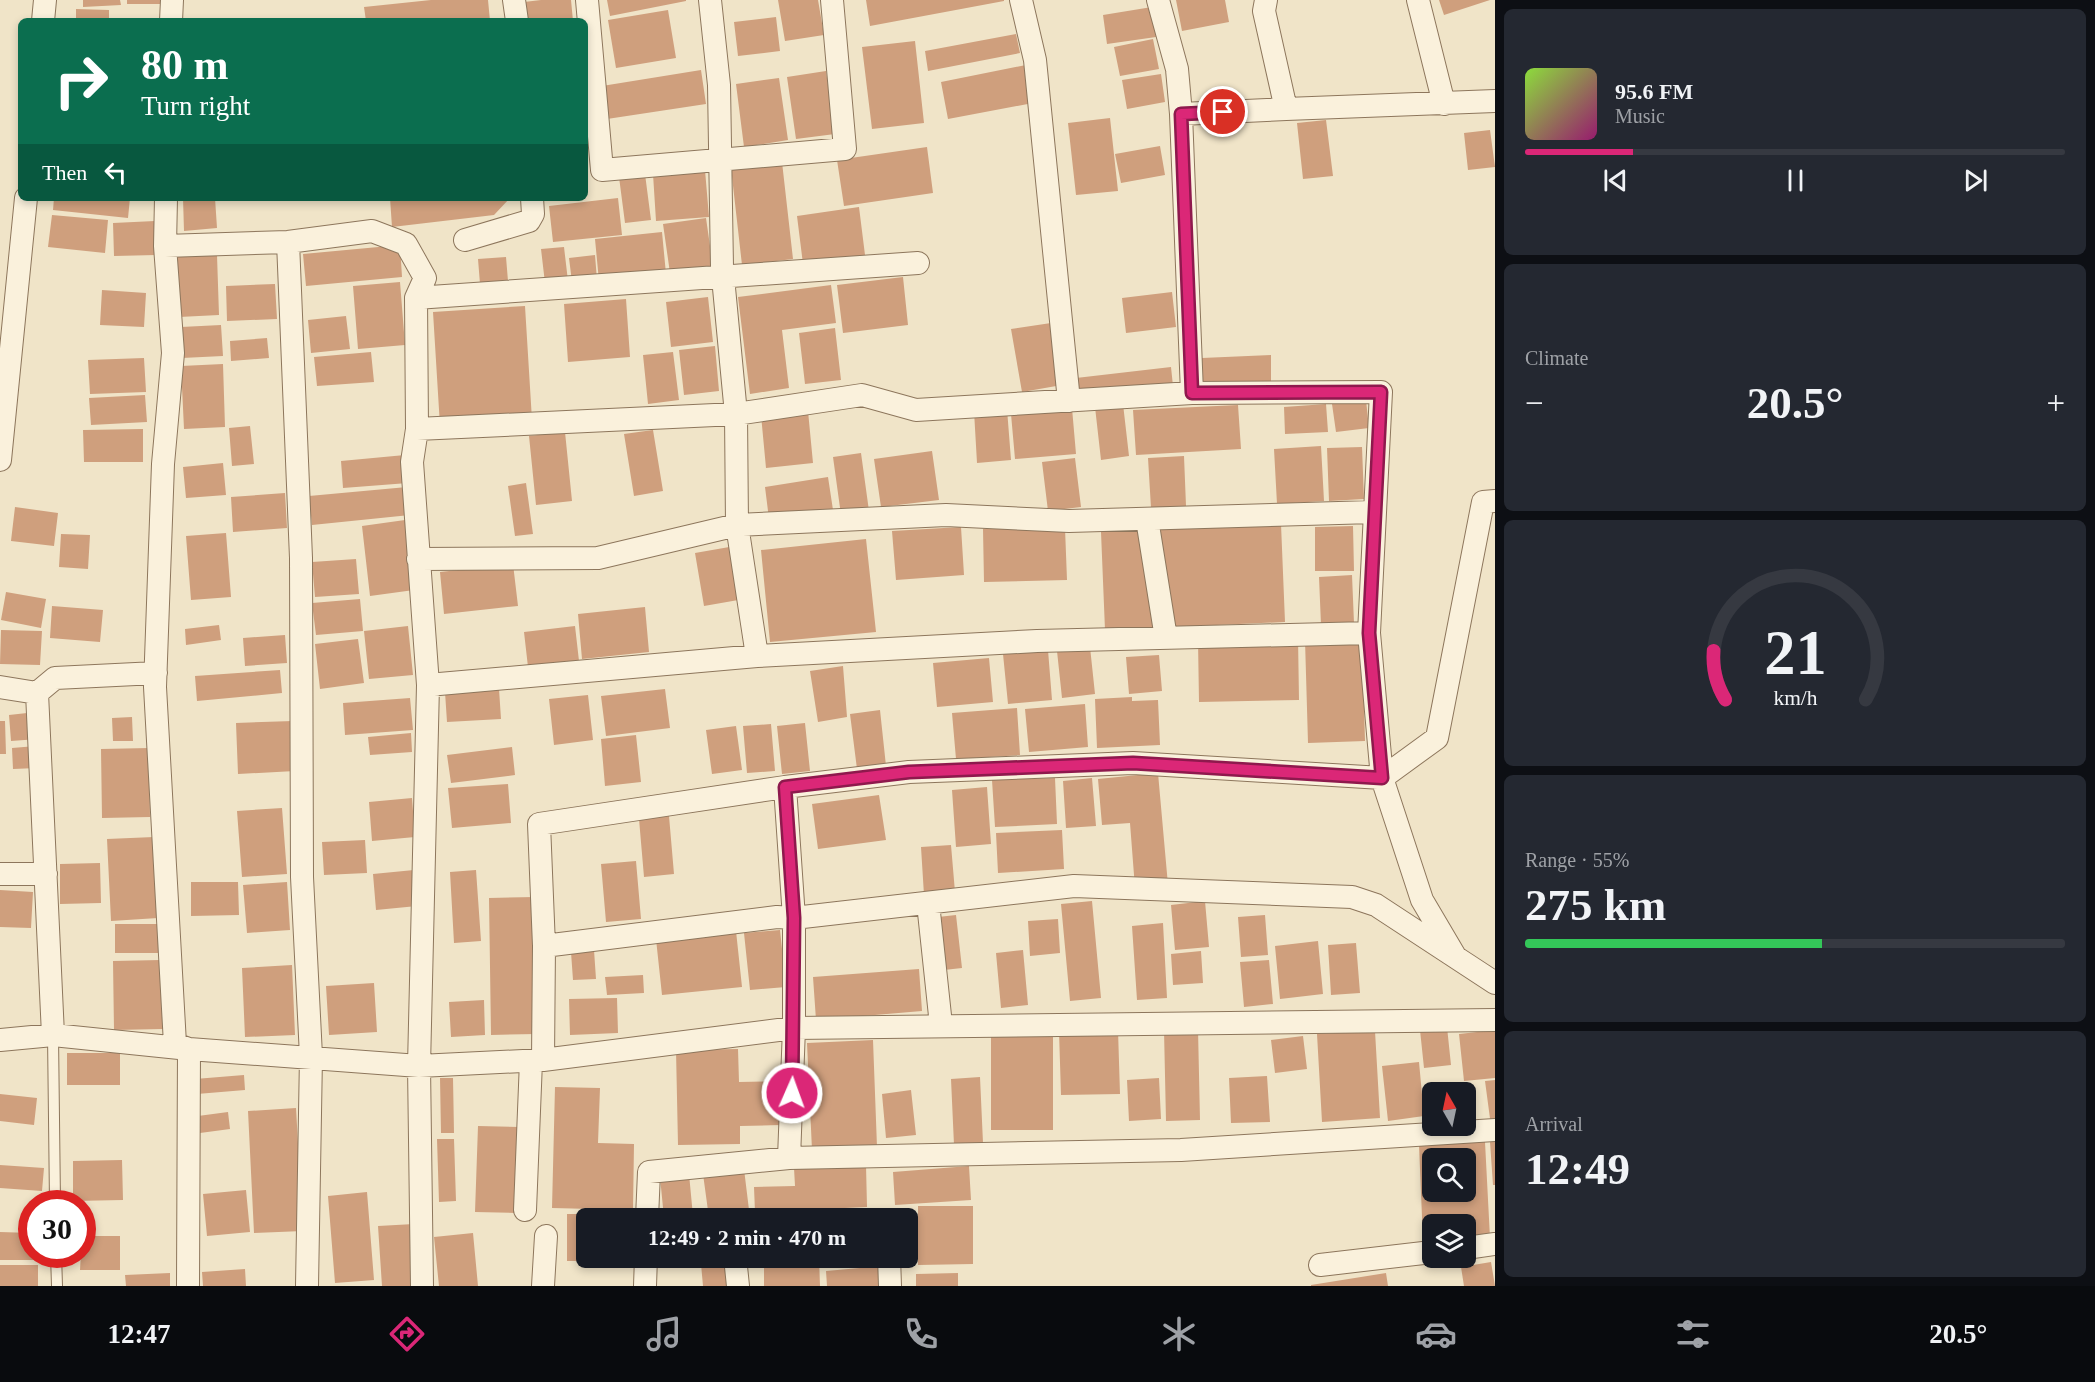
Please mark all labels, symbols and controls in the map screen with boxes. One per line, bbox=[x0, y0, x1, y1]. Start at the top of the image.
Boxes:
icon: right bbox=[42, 42, 120, 120]
text: 80 m bbox=[141, 42, 229, 88]
text: 95.6 FM bbox=[1615, 79, 1693, 104]
pin bbox=[1197, 86, 1248, 137]
text: Turn right bbox=[141, 91, 250, 121]
icon: arrive bbox=[1206, 95, 1239, 128]
text: Music bbox=[1615, 105, 1665, 127]
icon: left bbox=[99, 156, 132, 189]
text: Then bbox=[42, 160, 87, 185]
icon: previous bbox=[1599, 164, 1632, 197]
icon: pause bbox=[1779, 164, 1812, 197]
icon: next bbox=[1959, 164, 1992, 197]
text: Climate bbox=[1525, 347, 1588, 369]
text: 20.5° bbox=[1747, 378, 1843, 428]
text: − bbox=[1525, 385, 1544, 421]
text: + bbox=[2046, 385, 2065, 421]
text: 21 bbox=[1764, 618, 1826, 687]
text: km/h bbox=[1773, 686, 1817, 710]
text: Range · 55% bbox=[1525, 849, 1629, 871]
text: 275 km bbox=[1525, 880, 1666, 930]
position arrow bbox=[760, 1061, 824, 1125]
north arrow bbox=[1422, 1082, 1476, 1136]
map controls bbox=[1422, 1082, 1476, 1268]
text: Arrival bbox=[1525, 1113, 1583, 1135]
text: 12:49 bbox=[1525, 1144, 1630, 1194]
button: search bbox=[1422, 1148, 1476, 1202]
speed limit sign: 30 bbox=[18, 1190, 96, 1268]
button: layers bbox=[1422, 1214, 1476, 1268]
text: 12:49 · 2 min · 470 m bbox=[648, 1225, 846, 1250]
icon: directions bbox=[386, 1313, 428, 1355]
icon: music bbox=[643, 1313, 685, 1355]
icon: phone bbox=[900, 1313, 942, 1355]
icon: climate bbox=[1158, 1313, 1200, 1355]
icon: car bbox=[1415, 1313, 1457, 1355]
icon: filters bbox=[1672, 1313, 1714, 1355]
text: 12:47 bbox=[108, 1319, 171, 1349]
text: 20.5° bbox=[1929, 1319, 1987, 1349]

